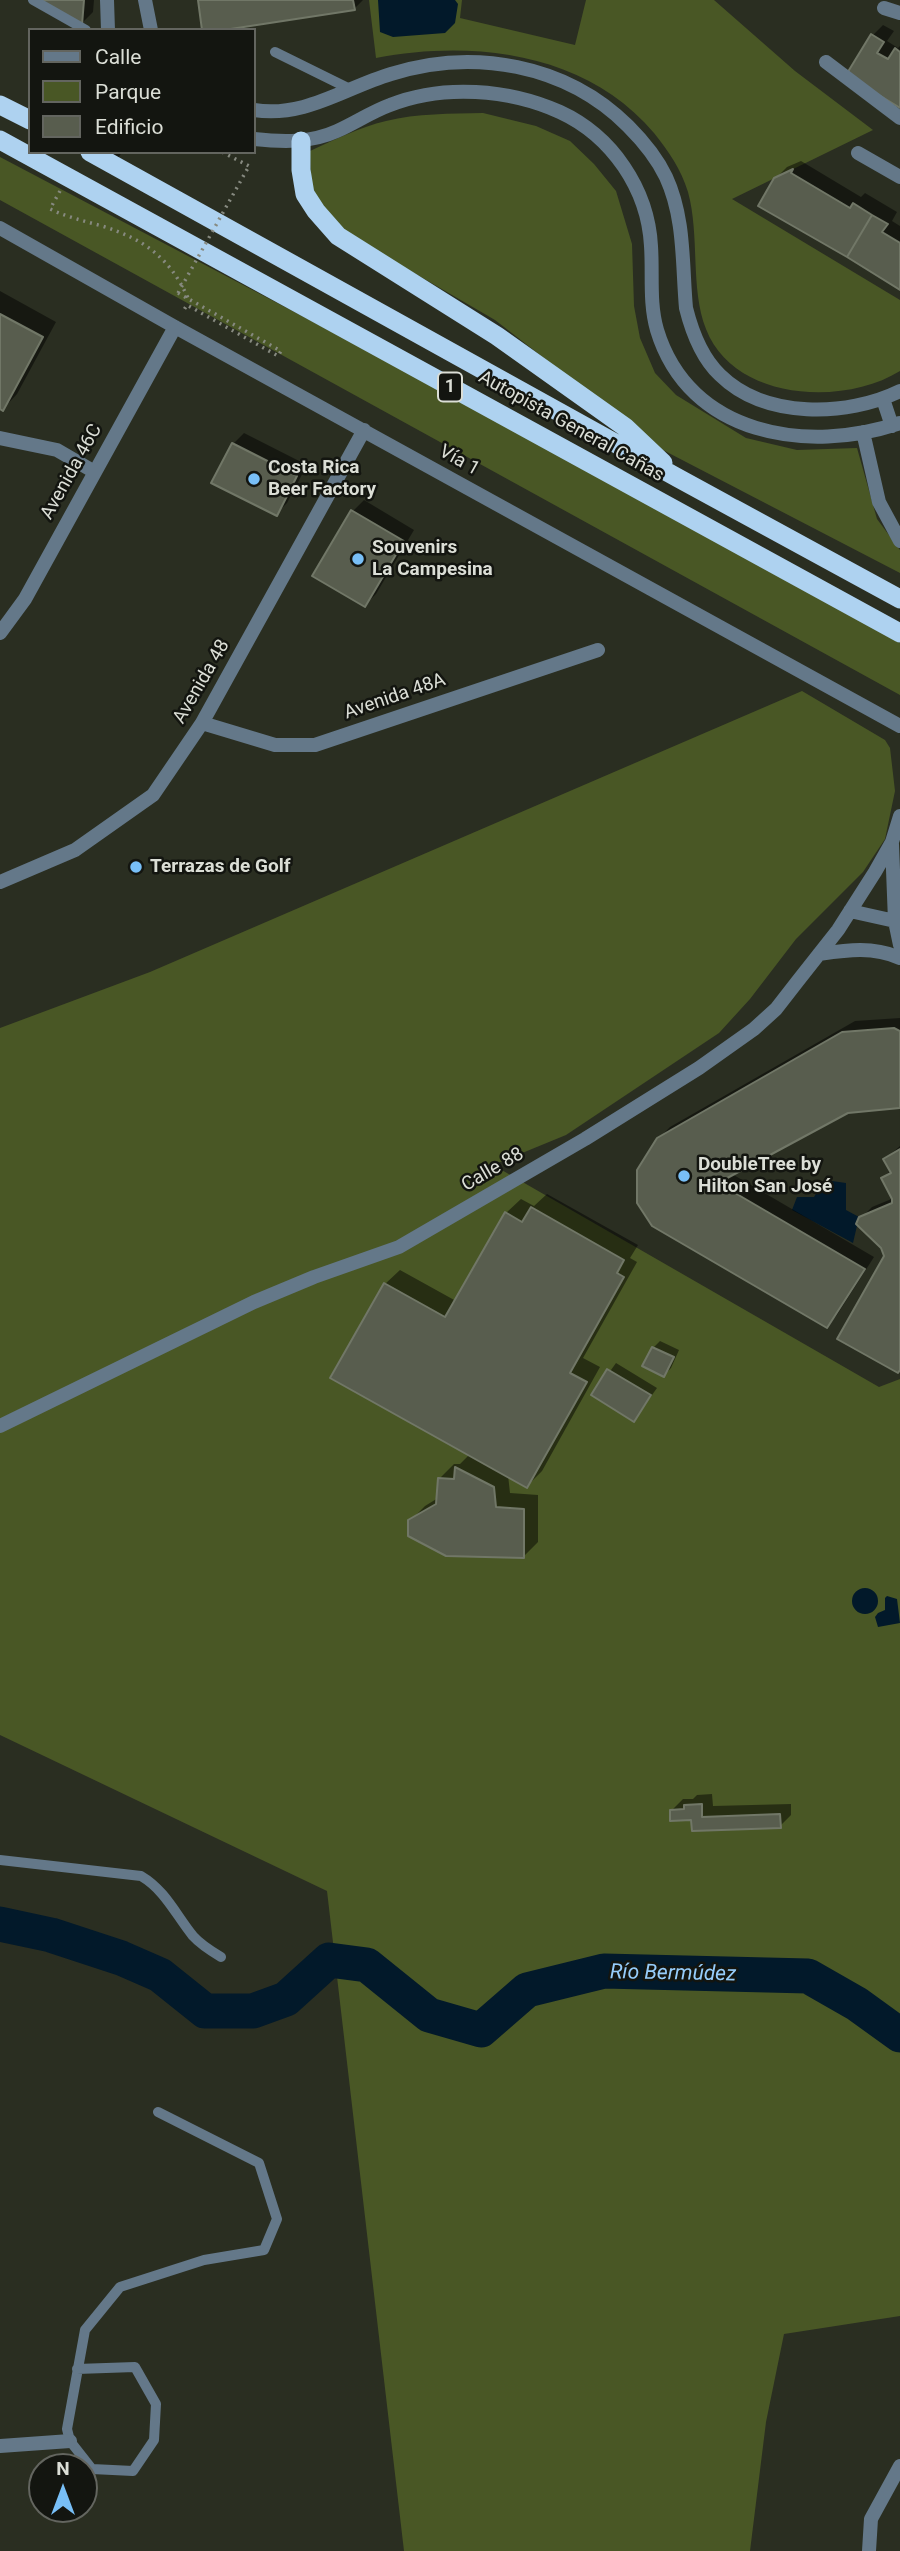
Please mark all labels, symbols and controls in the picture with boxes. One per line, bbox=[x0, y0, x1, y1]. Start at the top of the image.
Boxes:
legend bbox=[28, 28, 256, 154]
text: Calle bbox=[95, 45, 141, 69]
text: Parque bbox=[95, 80, 161, 104]
text: Edificio bbox=[95, 115, 163, 139]
street label: Autopista General Cañas bbox=[474, 366, 668, 488]
road number: 1 bbox=[438, 372, 462, 402]
street label: Avenida 46C bbox=[36, 420, 108, 524]
street label: Vía 1 bbox=[435, 441, 483, 481]
place label: Costa Rica Beer Factory bbox=[268, 457, 376, 501]
marker: Costa Rica Beer Factory bbox=[246, 471, 262, 487]
place label: Souvenirs La Campesina bbox=[372, 537, 493, 581]
marker: Souvenirs La Campesina bbox=[350, 551, 366, 567]
street label: Avenida 48 bbox=[169, 636, 235, 728]
street label: Avenida 48A bbox=[341, 669, 449, 725]
place label: Terrazas de Golf bbox=[150, 856, 290, 878]
marker: Terrazas de Golf bbox=[128, 859, 144, 875]
street label: Calle 88 bbox=[458, 1143, 528, 1197]
place label: DoubleTree by Hilton San José bbox=[698, 1154, 832, 1198]
marker: DoubleTree by Hilton San José bbox=[676, 1168, 692, 1184]
water label: Río Bermúdez bbox=[610, 1960, 736, 1988]
north arrow bbox=[28, 2453, 98, 2523]
text: N bbox=[56, 2457, 70, 2480]

